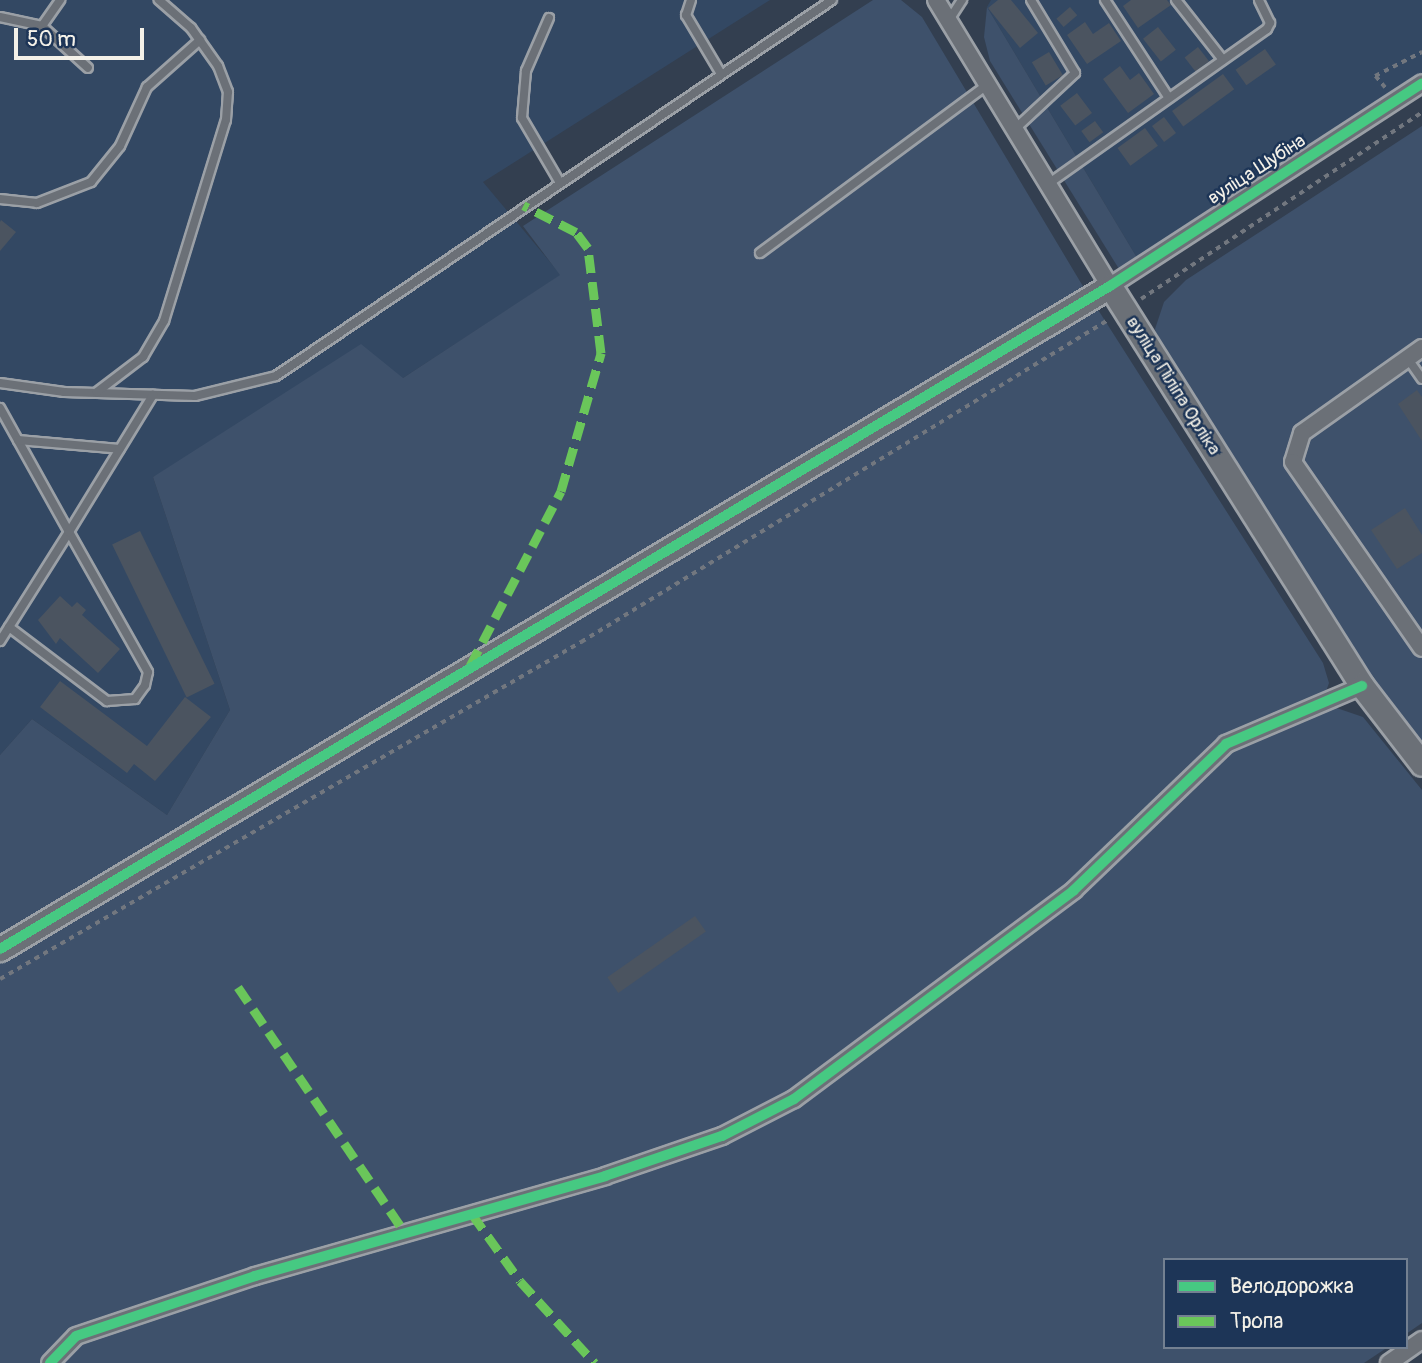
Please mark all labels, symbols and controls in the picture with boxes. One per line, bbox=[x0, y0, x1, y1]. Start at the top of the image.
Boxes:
scale bar bbox=[18, 14, 147, 58]
text: 50 m bbox=[27, 26, 76, 53]
street label: вуліца Шубіна bbox=[1204, 130, 1310, 210]
street label: вуліца Піліпа Орліка bbox=[1121, 312, 1225, 460]
legend bbox=[1163, 1258, 1408, 1349]
text: Велодорожка bbox=[1230, 1273, 1354, 1300]
text: Тропа bbox=[1230, 1308, 1283, 1335]

